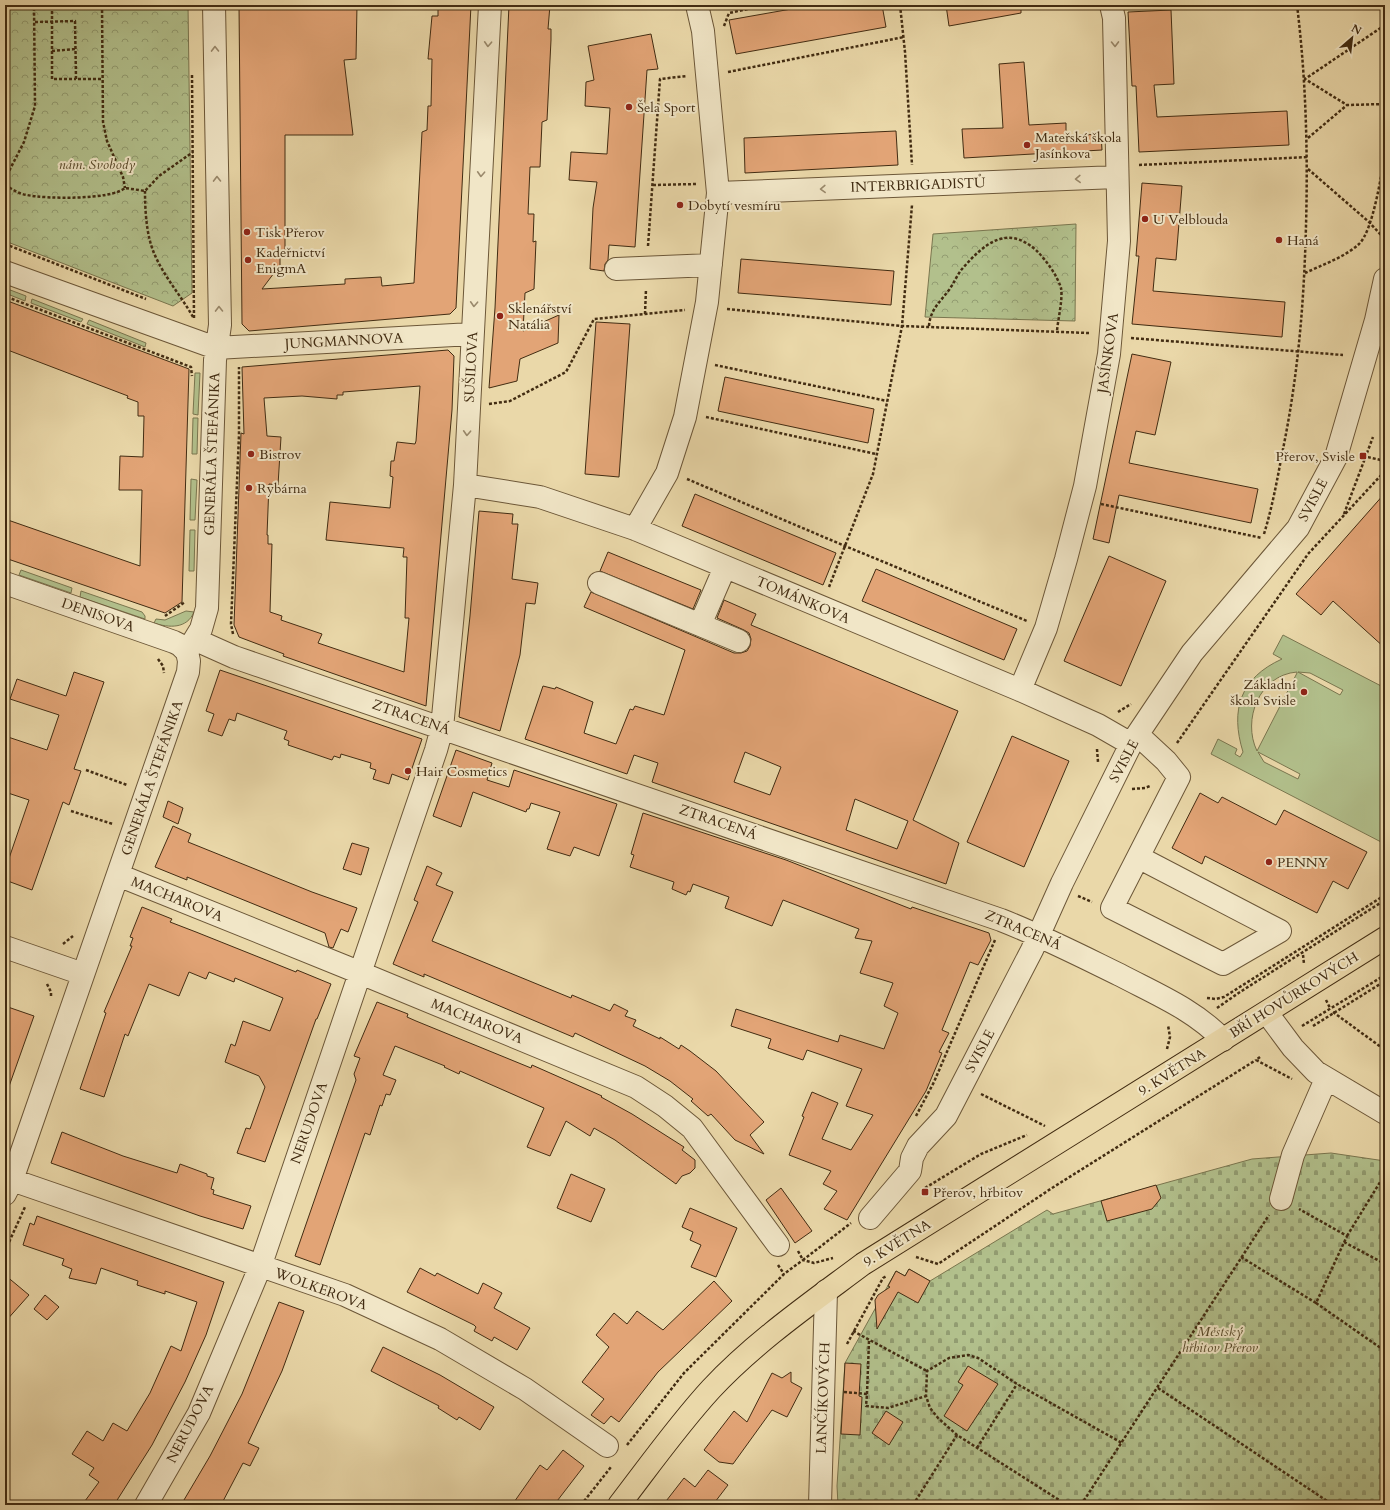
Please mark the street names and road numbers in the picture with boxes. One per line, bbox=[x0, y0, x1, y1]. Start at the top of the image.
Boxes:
street label: INTERBRIGADISTŮ bbox=[850, 173, 986, 197]
street label: JASÍNKOVA bbox=[1093, 311, 1123, 397]
street label: JUNGMANNOVA bbox=[282, 328, 404, 354]
street label: SUŠILOVA bbox=[460, 331, 482, 403]
street label: GENERÁLA ŠTEFÁNIKA bbox=[200, 372, 224, 536]
street label: SVISLE bbox=[1294, 475, 1332, 525]
street label: TOMÁNKOVA bbox=[753, 572, 853, 628]
street label: DENISOVA bbox=[59, 594, 137, 636]
street label: ZTRACENÁ bbox=[370, 695, 452, 739]
street label: GENERÁLA ŠTEFÁNIKA bbox=[116, 698, 188, 858]
street label: SVISLE bbox=[1105, 736, 1143, 786]
street label: ZTRACENÁ bbox=[677, 800, 759, 844]
street label: MACHAROVA bbox=[128, 872, 226, 926]
street label: ZTRACENÁ bbox=[982, 905, 1064, 955]
street label: BŘÍ HOVŮRKOVÝCH bbox=[1226, 947, 1362, 1043]
street label: MACHAROVA bbox=[428, 994, 526, 1048]
street label: SVISLE bbox=[961, 1026, 999, 1076]
street label: 9. KVĚTNA bbox=[1135, 1044, 1209, 1100]
street label: NERUDOVA bbox=[286, 1079, 332, 1166]
street label: 9. KVĚTNA bbox=[860, 1215, 934, 1271]
street label: WOLKEROVA bbox=[271, 1263, 370, 1315]
street label: LANČÍKOVÝCH bbox=[812, 1342, 834, 1454]
street label: NERUDOVA bbox=[162, 1382, 218, 1466]

